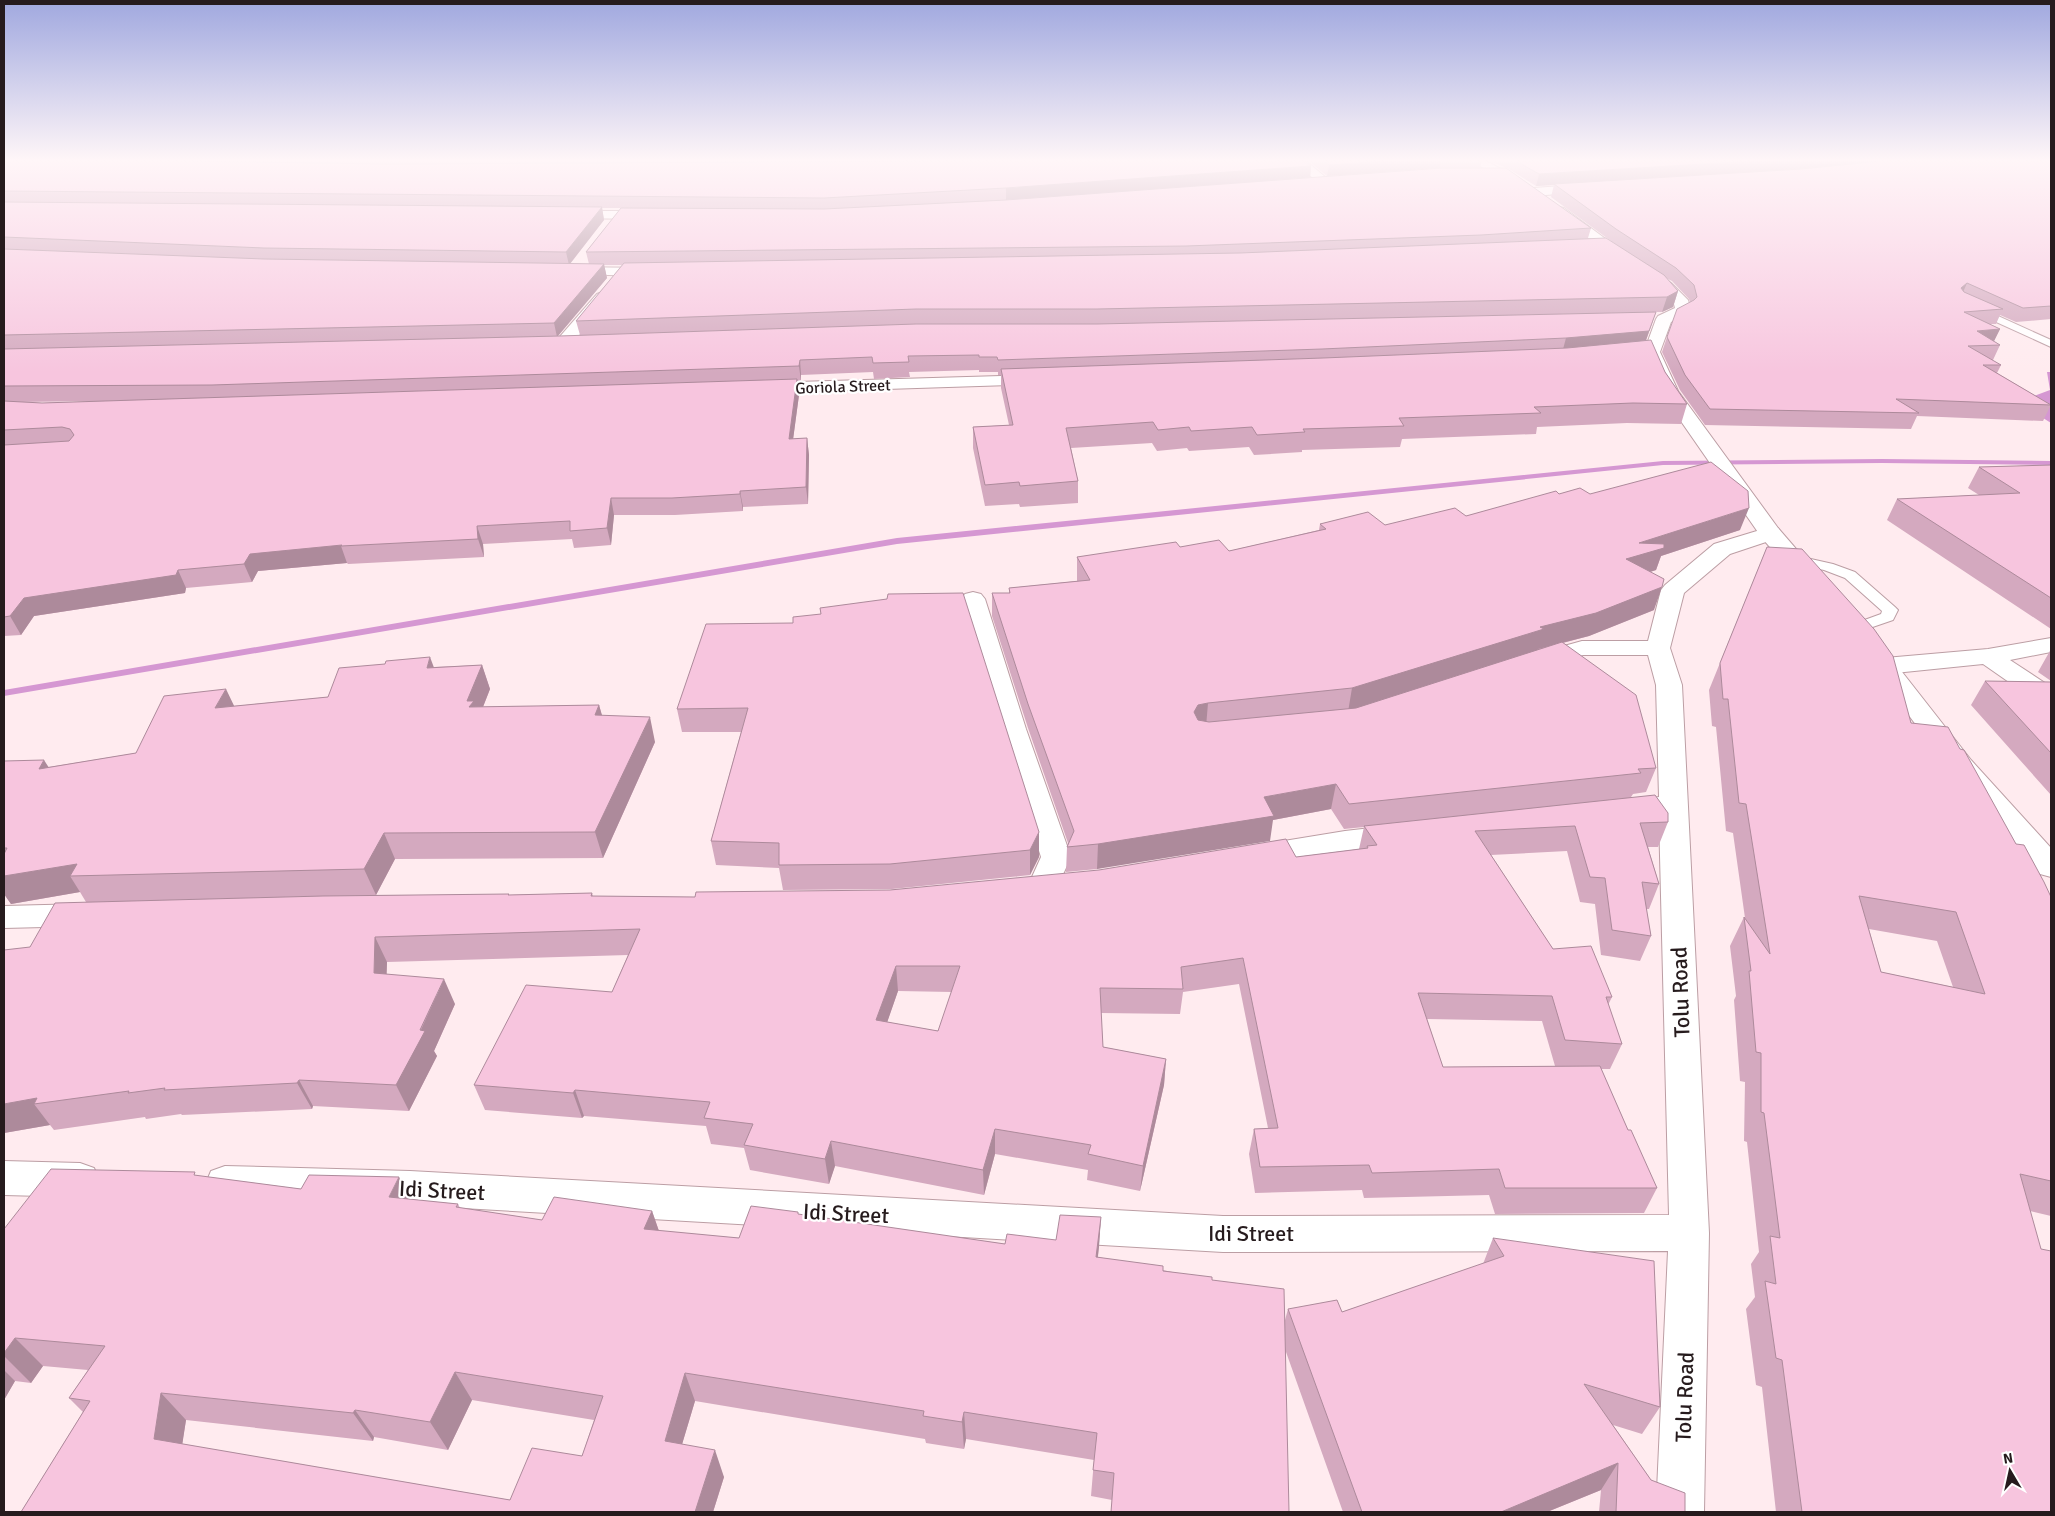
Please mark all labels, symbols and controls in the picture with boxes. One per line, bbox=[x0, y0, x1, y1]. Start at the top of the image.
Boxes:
street label: Goriola Street bbox=[795, 375, 891, 399]
street label: Tolu Road bbox=[1665, 946, 1696, 1038]
street label: Idi Street bbox=[398, 1175, 486, 1206]
street label: Idi Street bbox=[802, 1198, 890, 1229]
street label: Idi Street bbox=[1208, 1220, 1294, 1247]
street label: Tolu Road bbox=[1669, 1351, 1700, 1443]
north arrow bbox=[1985, 1446, 2035, 1496]
text: N bbox=[2002, 1449, 2014, 1468]

